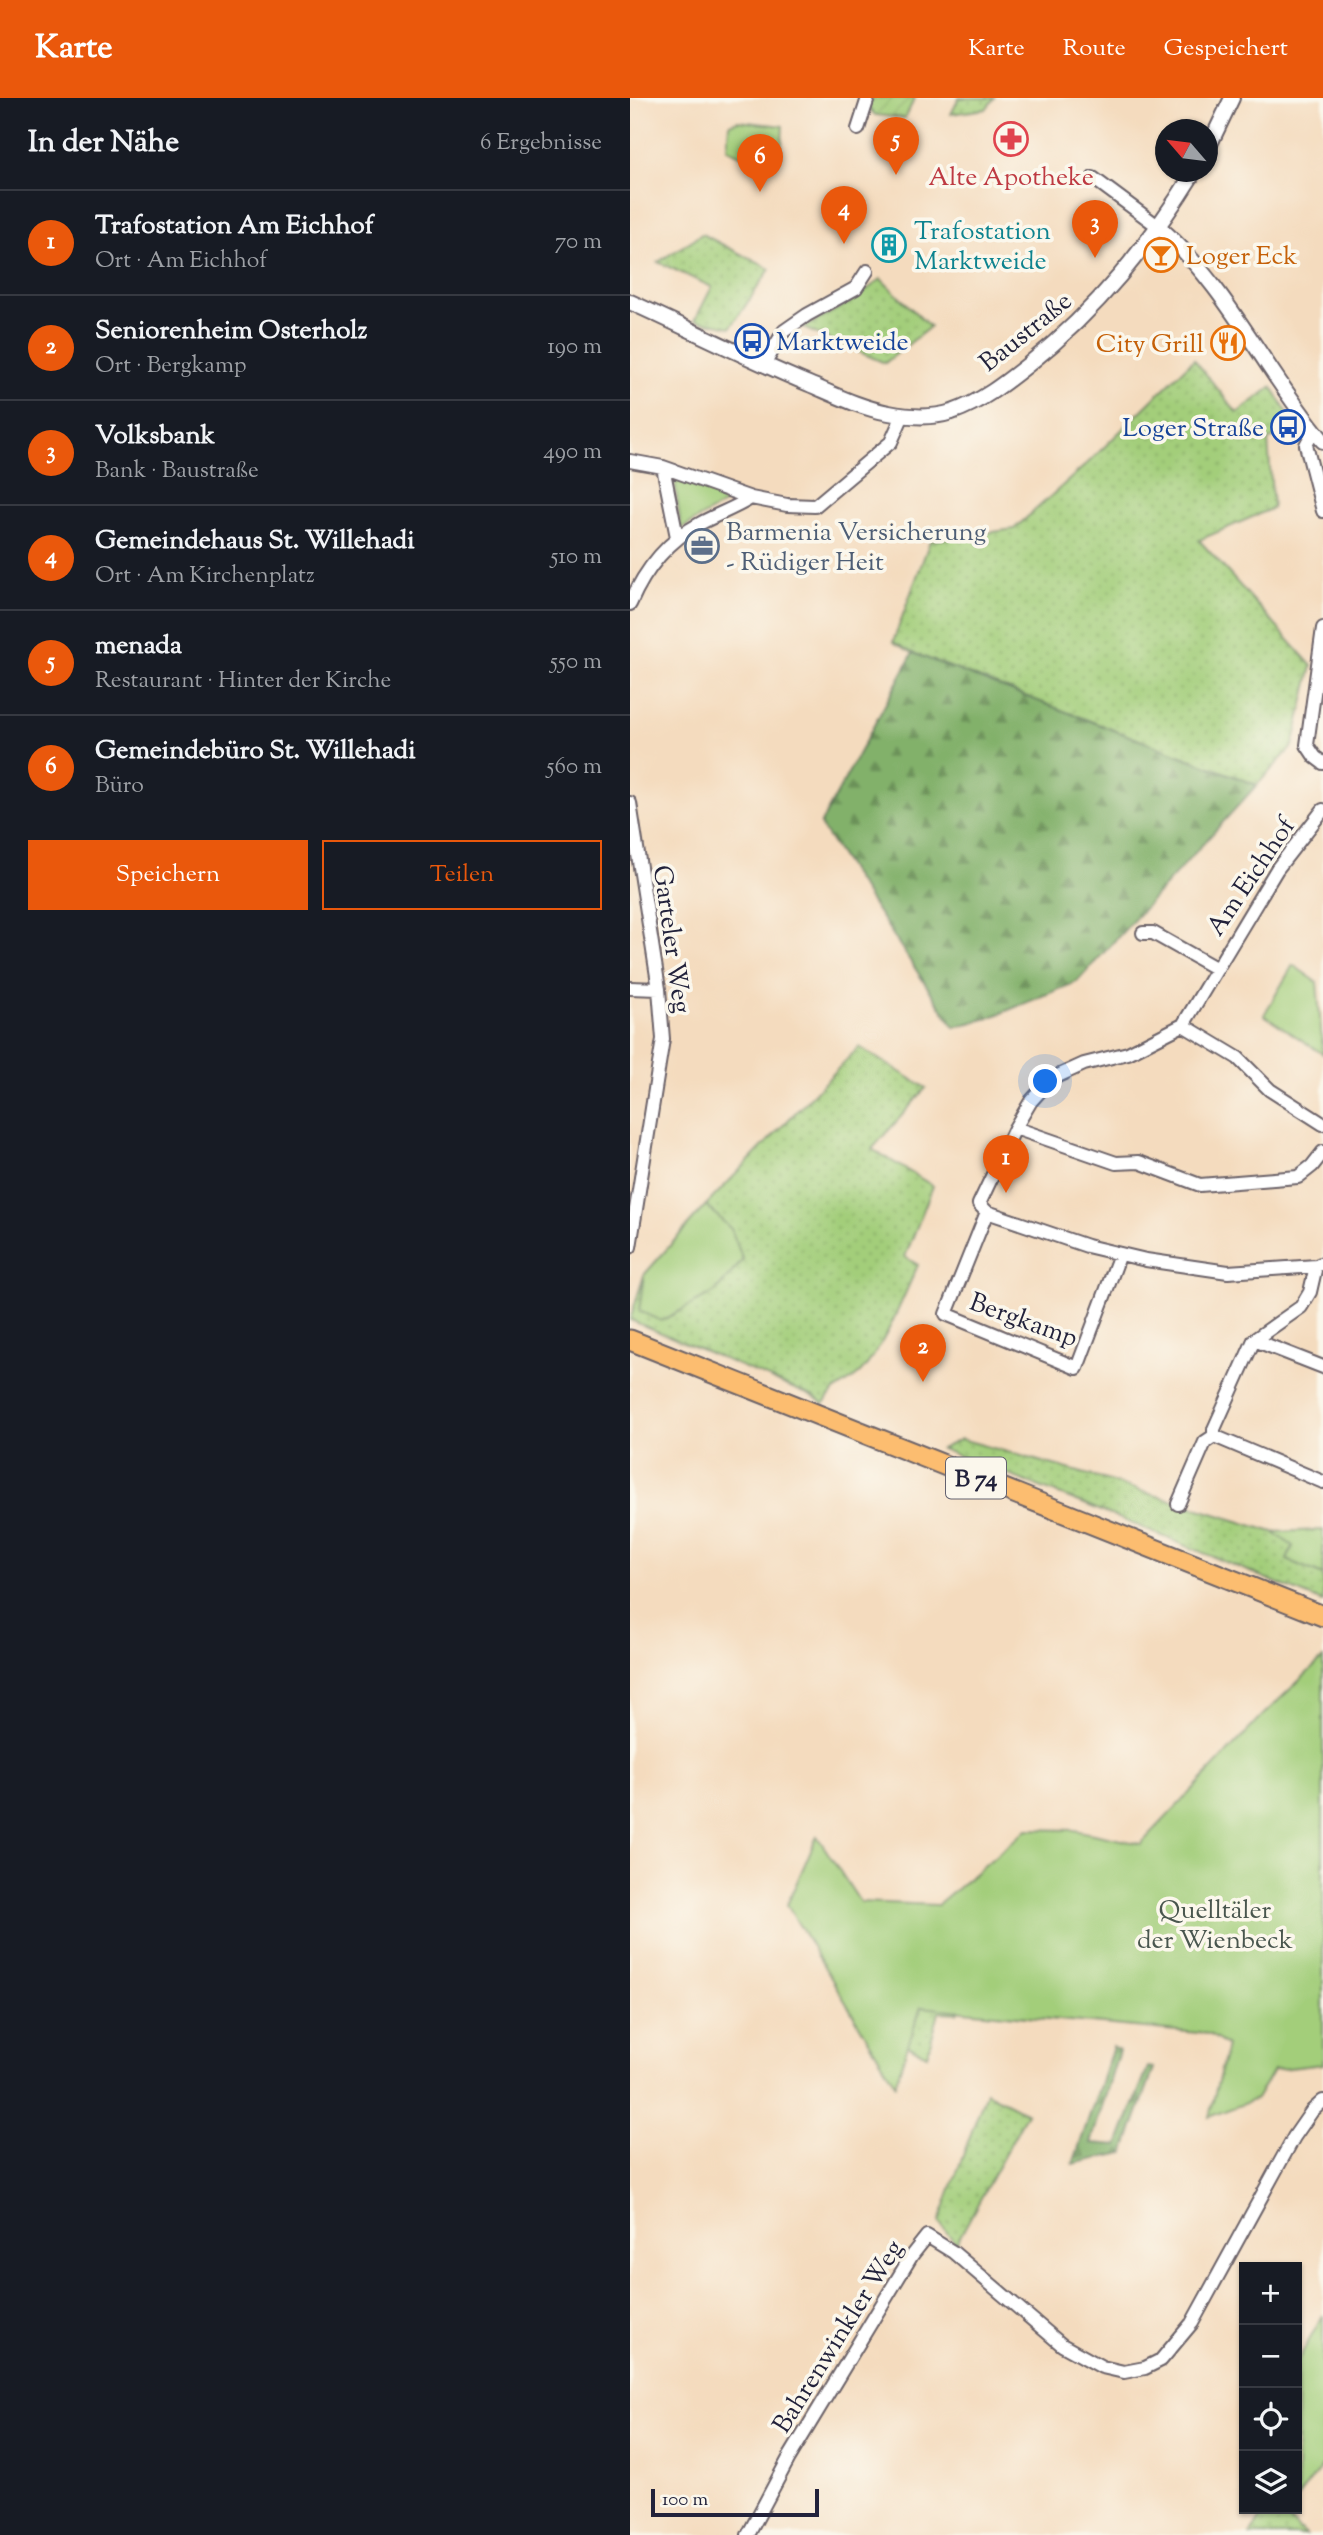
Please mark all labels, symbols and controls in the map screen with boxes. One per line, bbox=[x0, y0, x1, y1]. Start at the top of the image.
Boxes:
text: Karte bbox=[35, 25, 113, 73]
text: Karte bbox=[968, 32, 1025, 66]
text: Route bbox=[1063, 32, 1126, 66]
text: Gespeichert bbox=[1164, 32, 1288, 66]
pin: 5 bbox=[873, 117, 919, 175]
north arrow bbox=[1155, 119, 1218, 182]
pharmacy icon: Alte Apotheke bbox=[992, 120, 1030, 158]
text: In der Nähe bbox=[28, 122, 179, 165]
text: 6 Ergebnisse bbox=[480, 127, 602, 160]
pin: 6 bbox=[737, 134, 783, 192]
place label: Alte Apotheke bbox=[928, 160, 1094, 197]
pin: 4 bbox=[821, 186, 867, 244]
pin: 3 bbox=[1072, 200, 1118, 258]
text: Trafostation Am Eichhof bbox=[95, 208, 374, 245]
place label: Trafostation Marktweide bbox=[914, 214, 1051, 281]
text: 1 bbox=[47, 226, 55, 259]
text: 70 m bbox=[555, 226, 602, 259]
building icon: Trafostation Marktweide bbox=[870, 226, 908, 264]
bar icon: Loger Eck bbox=[1142, 236, 1180, 274]
place label: Loger Eck bbox=[1186, 239, 1297, 276]
text: Ort · Am Eichhof bbox=[95, 245, 267, 278]
street label: Baustraße bbox=[972, 284, 1081, 382]
text: Seniorenheim Osterholz bbox=[95, 313, 367, 350]
bus stop icon: Marktweide bbox=[733, 322, 771, 360]
restaurant icon: City Grill bbox=[1209, 324, 1247, 362]
place label: Marktweide bbox=[776, 325, 909, 362]
place label: City Grill bbox=[1096, 327, 1204, 364]
text: 2 bbox=[46, 331, 56, 364]
text: 190 m bbox=[547, 331, 602, 364]
text: Ort · Bergkamp bbox=[95, 350, 246, 383]
bus stop icon: Loger Straße bbox=[1269, 408, 1307, 446]
place label: Loger Straße bbox=[1122, 411, 1264, 448]
text: Volksbank bbox=[95, 418, 215, 455]
text: 3 bbox=[46, 436, 56, 469]
text: 490 m bbox=[543, 436, 602, 469]
text: Bank · Baustraße bbox=[95, 455, 259, 488]
place label: Barmenia Versicherung - Rüdiger Heit bbox=[726, 515, 986, 582]
text: Gemeindehaus St. Willehadi bbox=[95, 523, 415, 560]
office icon: Barmenia Versicherung - Rüdiger Heit bbox=[683, 527, 721, 565]
text: 4 bbox=[45, 541, 57, 574]
text: 510 m bbox=[550, 541, 602, 574]
text: Ort · Am Kirchenplatz bbox=[95, 560, 315, 593]
text: menada bbox=[95, 628, 182, 665]
text: 5 bbox=[47, 646, 55, 679]
text: 550 m bbox=[550, 646, 602, 679]
text: Restaurant · Hinter der Kirche bbox=[95, 665, 391, 698]
text: Gemeindebüro St. Willehadi bbox=[95, 733, 416, 770]
text: 6 bbox=[45, 751, 57, 784]
text: 560 m bbox=[547, 751, 602, 784]
text: Büro bbox=[95, 770, 144, 803]
street label: Am Eichhof bbox=[1199, 810, 1306, 944]
button: Speichern bbox=[28, 840, 308, 910]
button: Teilen bbox=[322, 840, 602, 910]
street label: Garteler Weg bbox=[642, 863, 699, 1016]
your location bbox=[1028, 1064, 1062, 1098]
pin: 1 bbox=[983, 1135, 1029, 1193]
street label: Bergkamp bbox=[964, 1285, 1082, 1358]
pin: 2 bbox=[900, 1324, 946, 1382]
road number: B 74 bbox=[946, 1458, 1006, 1498]
park label: Quelltäler der Wienbeck bbox=[1137, 1893, 1293, 1960]
street label: Bahrenwinkler Weg bbox=[765, 2233, 914, 2441]
map controls bbox=[1239, 2262, 1302, 2514]
button: + bbox=[1239, 2262, 1302, 2325]
button: − bbox=[1239, 2325, 1302, 2388]
button: locate bbox=[1239, 2388, 1302, 2451]
button: layers bbox=[1239, 2451, 1302, 2514]
scale bar bbox=[651, 2486, 819, 2518]
text: 100 m bbox=[662, 2487, 708, 2514]

